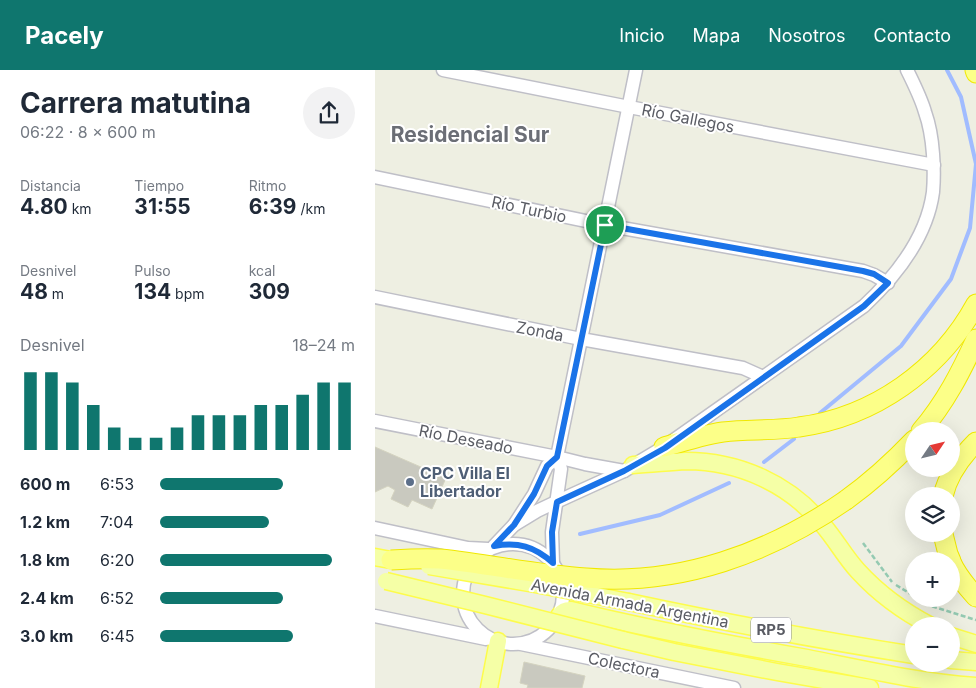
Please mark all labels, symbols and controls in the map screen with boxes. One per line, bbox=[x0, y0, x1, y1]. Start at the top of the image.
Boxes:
text: Pacely bbox=[25, 21, 104, 50]
text: Inicio bbox=[619, 25, 665, 46]
text: Mapa bbox=[693, 25, 740, 46]
text: Nosotros bbox=[768, 25, 846, 46]
text: Contacto bbox=[874, 25, 951, 46]
text: Carrera matutina bbox=[20, 86, 251, 120]
button: share bbox=[303, 87, 355, 139]
street label: Río Gallegos bbox=[640, 99, 736, 137]
text: 06:22 · 8 × 600 m bbox=[20, 122, 156, 142]
district label: Residencial Sur bbox=[391, 122, 550, 147]
text: Distancia bbox=[20, 177, 81, 194]
text: Tiempo bbox=[134, 177, 184, 194]
text: Ritmo bbox=[249, 177, 286, 194]
street label: Río Turbio bbox=[490, 191, 568, 227]
text: 4.80 bbox=[20, 194, 68, 219]
text: 31:55 bbox=[134, 194, 191, 219]
text: 6:39 bbox=[249, 194, 297, 219]
text: km bbox=[68, 200, 92, 217]
text: /km bbox=[297, 200, 325, 217]
pin bbox=[584, 204, 626, 246]
icon: arrive bbox=[591, 211, 619, 239]
text: Desnivel bbox=[20, 262, 76, 279]
text: Pulso bbox=[134, 262, 171, 279]
text: kcal bbox=[249, 262, 275, 279]
text: 48 bbox=[20, 279, 48, 304]
text: 134 bbox=[134, 279, 171, 304]
text: 309 bbox=[249, 279, 290, 304]
text: m bbox=[48, 285, 64, 302]
text: bpm bbox=[171, 285, 205, 302]
street label: Zonda bbox=[515, 317, 565, 345]
text: Desnivel bbox=[20, 335, 85, 355]
text: 18–24 m bbox=[292, 335, 355, 355]
street label: Río Deseado bbox=[417, 420, 515, 458]
north arrow bbox=[905, 422, 960, 478]
map controls bbox=[905, 422, 960, 672]
place label: CPC Villa El Libertador bbox=[420, 463, 510, 501]
text: 600 m bbox=[20, 474, 70, 494]
text: 6:53 bbox=[100, 474, 134, 494]
marker: CPC Villa El Libertador bbox=[404, 476, 416, 488]
button: layers bbox=[905, 487, 960, 542]
text: 1.2 km bbox=[20, 512, 70, 532]
text: 7:04 bbox=[100, 512, 134, 532]
text: 1.8 km bbox=[20, 550, 70, 570]
text: 6:20 bbox=[100, 550, 134, 570]
button: + bbox=[905, 552, 960, 607]
street label: Avenida Armada Argentina bbox=[529, 574, 731, 632]
text: 2.4 km bbox=[20, 588, 74, 608]
text: 6:52 bbox=[100, 588, 134, 608]
button: − bbox=[905, 617, 960, 672]
road number: RP5 bbox=[751, 618, 791, 642]
text: 3.0 km bbox=[20, 626, 73, 646]
text: 6:45 bbox=[100, 626, 135, 646]
street label: Colectora bbox=[586, 648, 662, 682]

